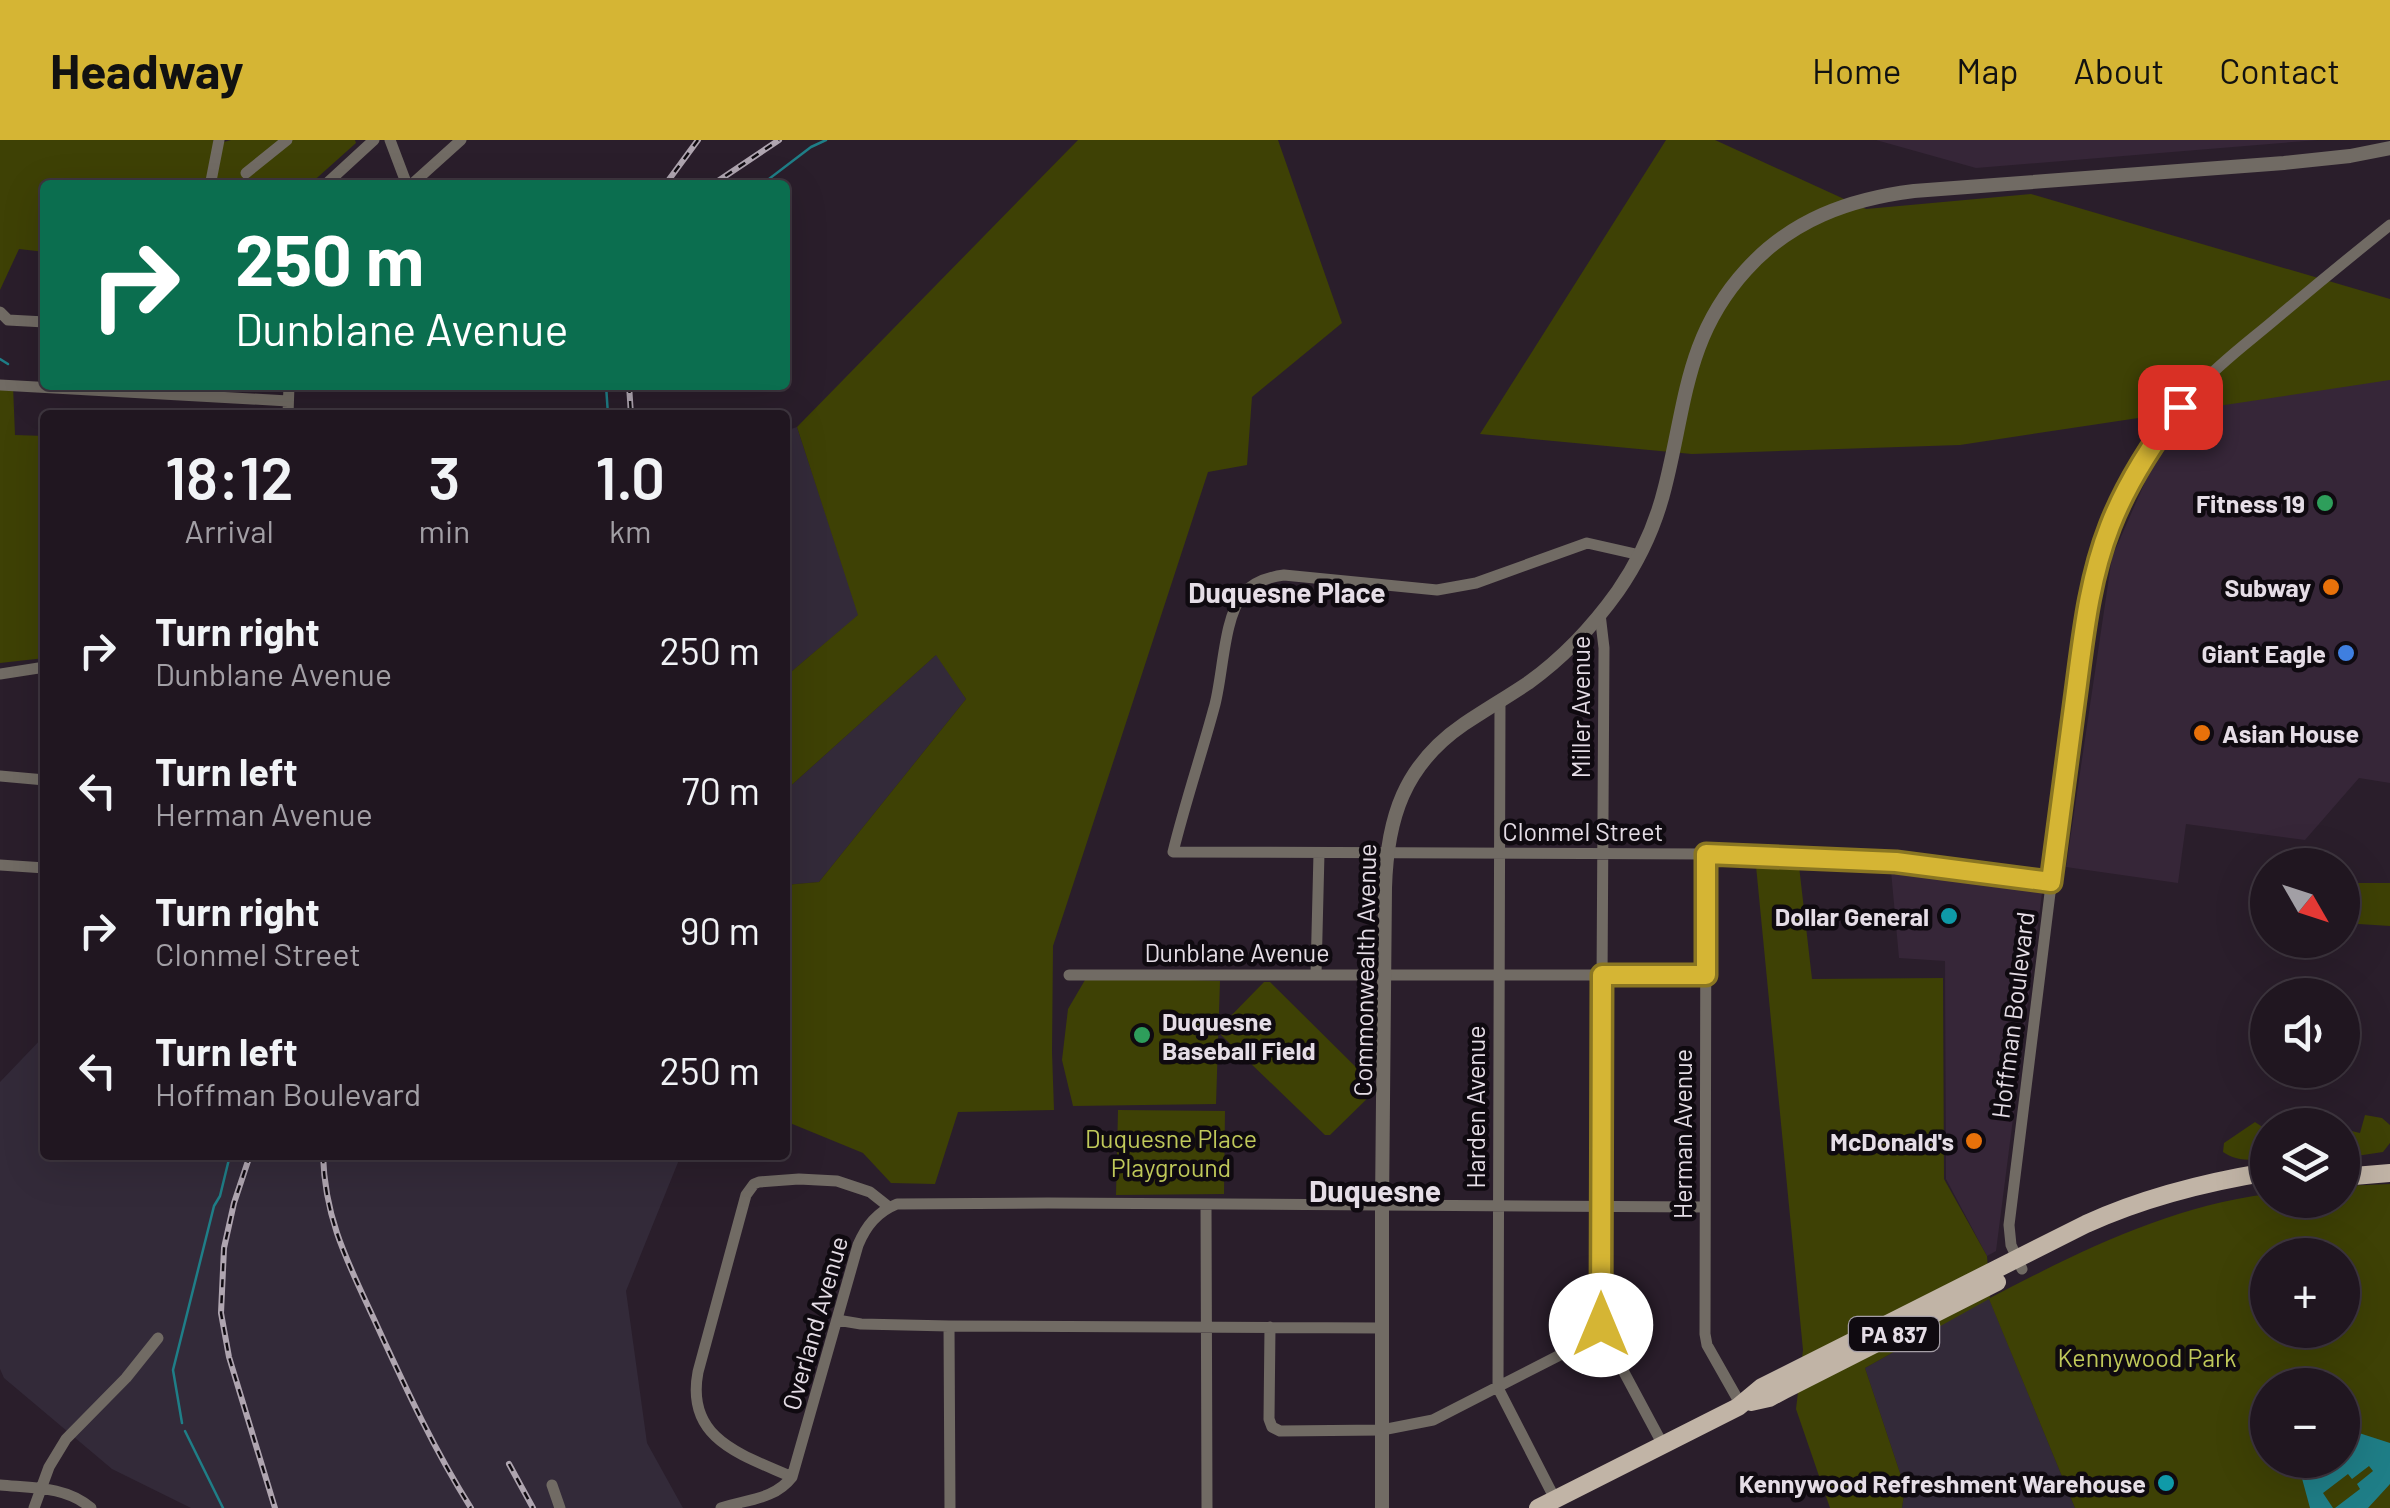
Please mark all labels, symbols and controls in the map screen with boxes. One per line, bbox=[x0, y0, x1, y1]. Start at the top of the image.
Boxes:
text: Headway bbox=[50, 41, 244, 99]
text: Home bbox=[1812, 49, 1901, 91]
text: Map bbox=[1956, 49, 2019, 91]
text: About bbox=[2074, 49, 2164, 91]
text: Contact bbox=[2219, 49, 2340, 91]
text: 250 m bbox=[235, 216, 424, 300]
icon: right bbox=[70, 220, 200, 350]
text: Dunblane Avenue bbox=[235, 301, 568, 355]
pin bbox=[2138, 365, 2223, 450]
icon: arrive bbox=[2153, 380, 2208, 435]
text: 18:12 bbox=[165, 440, 294, 512]
text: 3 bbox=[428, 440, 460, 512]
text: 1.0 bbox=[595, 440, 665, 512]
place label: Fitness 19 bbox=[2196, 488, 2305, 518]
marker: Fitness 19 bbox=[2314, 492, 2336, 514]
text: Arrival bbox=[185, 511, 274, 549]
text: min bbox=[418, 511, 470, 549]
text: km bbox=[609, 511, 651, 549]
place label: Subway bbox=[2225, 572, 2311, 602]
district label: Duquesne Place bbox=[1188, 575, 1386, 609]
marker: Subway bbox=[2320, 576, 2342, 598]
text: Turn right bbox=[155, 608, 320, 654]
icon: right bbox=[70, 623, 125, 678]
text: 250 m bbox=[660, 627, 760, 673]
street label: Miller Avenue bbox=[1565, 636, 1595, 778]
place label: Giant Eagle bbox=[2201, 638, 2326, 668]
marker: Giant Eagle bbox=[2335, 642, 2357, 664]
text: Dunblane Avenue bbox=[155, 654, 392, 692]
place label: Asian House bbox=[2222, 718, 2359, 748]
marker: Asian House bbox=[2191, 722, 2213, 744]
text: Turn left bbox=[155, 748, 298, 794]
icon: left bbox=[70, 763, 125, 818]
text: 70 m bbox=[682, 767, 760, 813]
text: Herman Avenue bbox=[155, 794, 373, 832]
street label: Clonmel Street bbox=[1503, 816, 1663, 846]
street label: Commonwealth Avenue bbox=[1347, 843, 1381, 1097]
north arrow bbox=[2250, 848, 2360, 958]
map controls bbox=[2250, 848, 2360, 1478]
text: Turn right bbox=[155, 888, 320, 934]
place label: Dollar General bbox=[1775, 901, 1929, 931]
icon: right bbox=[70, 903, 125, 958]
marker: Dollar General bbox=[1938, 905, 1960, 927]
text: 90 m bbox=[680, 907, 760, 953]
street label: Hoffman Boulevard bbox=[1984, 910, 2040, 1120]
text: Clonmel Street bbox=[155, 934, 361, 972]
street label: Dunblane Avenue bbox=[1144, 937, 1330, 967]
button: sound bbox=[2250, 978, 2360, 1088]
place label: Duquesne Baseball Field bbox=[1162, 1006, 1316, 1065]
marker: Duquesne Baseball Field bbox=[1131, 1024, 1153, 1046]
street label: Harden Avenue bbox=[1460, 1025, 1490, 1189]
text: Turn left bbox=[155, 1028, 298, 1074]
icon: left bbox=[70, 1043, 125, 1098]
text: 250 m bbox=[660, 1047, 760, 1093]
street label: Herman Avenue bbox=[1667, 1049, 1697, 1219]
text: Hoffman Boulevard bbox=[155, 1074, 421, 1112]
button: layers bbox=[2250, 1108, 2360, 1218]
park label: Duquesne Place Playground bbox=[1085, 1123, 1257, 1182]
place label: McDonald's bbox=[1830, 1126, 1954, 1156]
marker: McDonald's bbox=[1963, 1130, 1985, 1152]
district label: Duquesne bbox=[1309, 1172, 1441, 1208]
street label: Overland Avenue bbox=[775, 1233, 853, 1413]
button: + bbox=[2250, 1238, 2360, 1348]
position arrow bbox=[1549, 1273, 1653, 1377]
road number: PA 837 bbox=[1849, 1317, 1939, 1351]
park label: Kennywood Park bbox=[2057, 1342, 2237, 1372]
button: − bbox=[2250, 1368, 2360, 1478]
place label: Kennywood Refreshment Warehouse bbox=[1739, 1468, 2146, 1498]
marker: Kennywood Refreshment Warehouse bbox=[2155, 1472, 2177, 1494]

